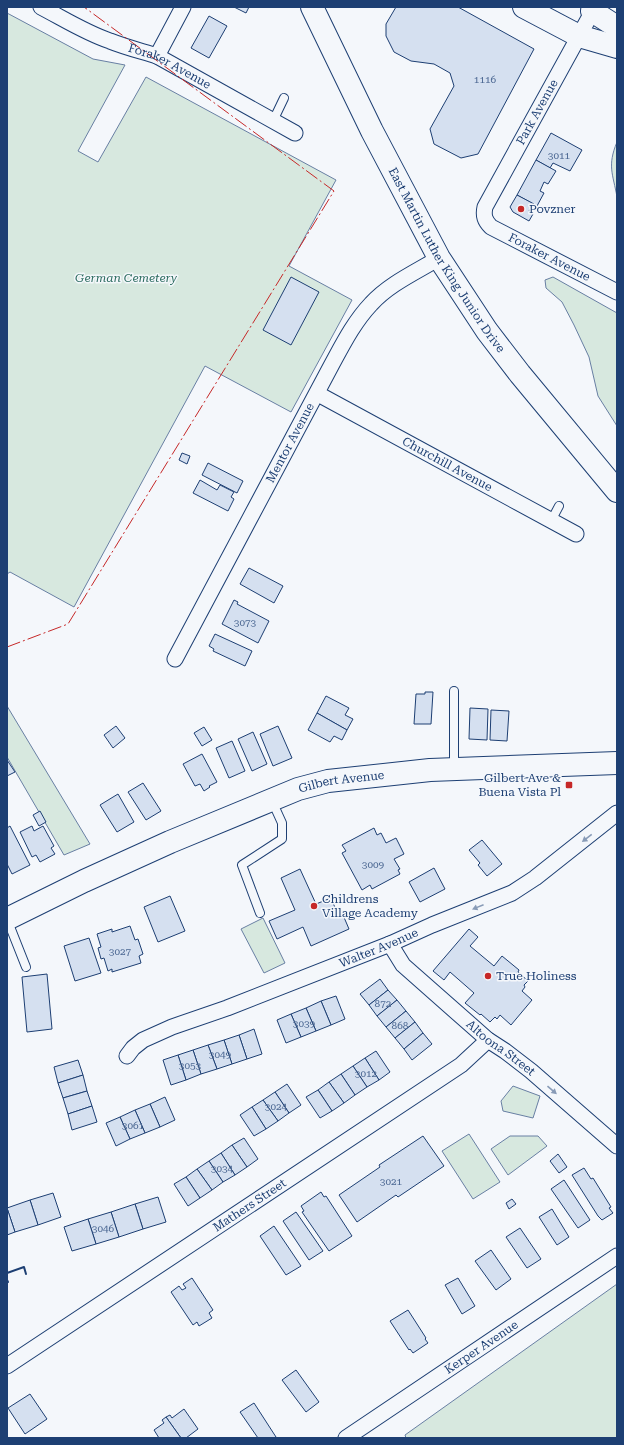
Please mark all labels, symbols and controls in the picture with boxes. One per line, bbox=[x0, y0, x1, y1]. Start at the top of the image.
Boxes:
street label: Foraker Avenue bbox=[127, 41, 214, 92]
house number: 1116 bbox=[474, 74, 497, 85]
street label: Park Avenue bbox=[513, 77, 561, 147]
house number: 3011 bbox=[548, 150, 571, 161]
street label: East Martin Luther King Junior Drive bbox=[386, 165, 508, 356]
place label: Povzner bbox=[529, 202, 575, 216]
marker: Povzner bbox=[516, 204, 526, 214]
street label: Foraker Avenue bbox=[506, 230, 593, 284]
park label: German Cemetery bbox=[75, 271, 178, 285]
street label: Mentor Avenue bbox=[263, 400, 317, 485]
street label: Churchill Avenue bbox=[400, 434, 495, 494]
house number: 3073 bbox=[234, 617, 257, 628]
street label: Gilbert Avenue bbox=[297, 768, 385, 796]
place label: Gilbert Ave & Buena Vista Pl bbox=[478, 771, 561, 799]
marker: Gilbert Ave & Buena Vista Pl bbox=[564, 780, 574, 790]
one-way arrow bbox=[582, 834, 592, 842]
house number: 3009 bbox=[362, 859, 385, 870]
place label: Childrens Village Academy bbox=[322, 892, 419, 920]
marker: Childrens Village Academy bbox=[309, 901, 319, 911]
one-way arrow bbox=[471, 904, 483, 910]
street label: Walter Avenue bbox=[337, 925, 421, 970]
house number: 3027 bbox=[109, 946, 132, 957]
place label: True Holiness bbox=[496, 969, 577, 983]
marker: True Holiness bbox=[483, 971, 493, 981]
house number: 872 bbox=[375, 998, 392, 1009]
street label: Altoona Street bbox=[463, 1017, 539, 1079]
house number: 3039 bbox=[293, 1018, 316, 1029]
house number: 868 bbox=[392, 1020, 409, 1031]
house number: 3049 bbox=[209, 1049, 232, 1060]
house number: 3053 bbox=[179, 1060, 202, 1071]
house number: 3012 bbox=[355, 1068, 378, 1079]
one-way arrow bbox=[547, 1085, 557, 1094]
house number: 3024 bbox=[265, 1101, 288, 1112]
house number: 3061 bbox=[122, 1120, 145, 1131]
house number: 3034 bbox=[211, 1163, 234, 1174]
street label: Mathers Street bbox=[210, 1176, 289, 1234]
house number: 3021 bbox=[380, 1176, 403, 1187]
house number: 3046 bbox=[92, 1223, 115, 1234]
street label: Kerper Avenue bbox=[442, 1317, 521, 1377]

